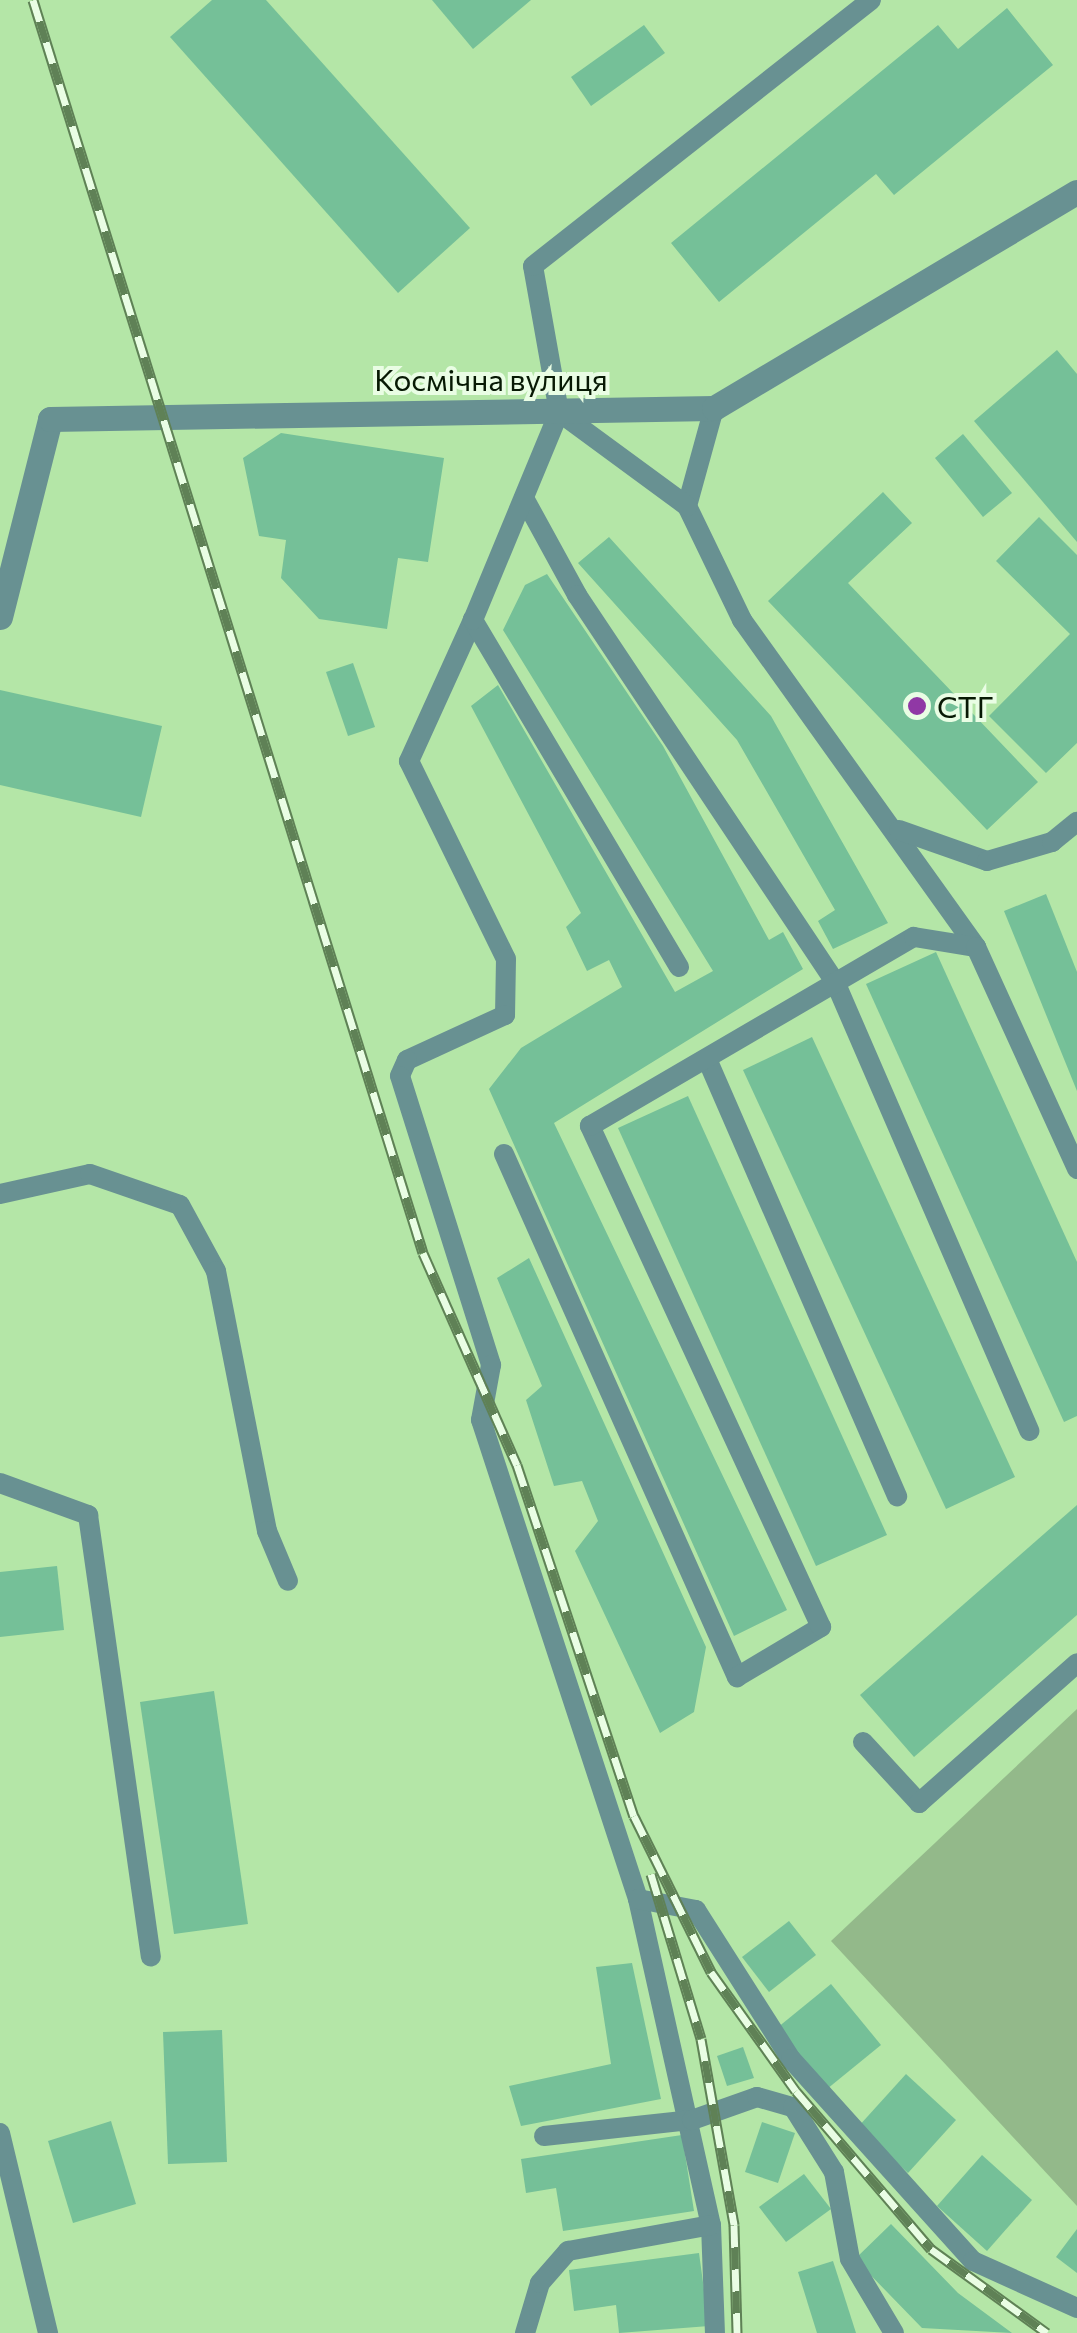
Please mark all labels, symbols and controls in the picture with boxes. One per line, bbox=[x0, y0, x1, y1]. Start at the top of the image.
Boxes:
street label: Космічна вулиця bbox=[374, 361, 608, 397]
place label: СТГ bbox=[937, 688, 994, 724]
marker: СТГ bbox=[906, 695, 928, 717]

